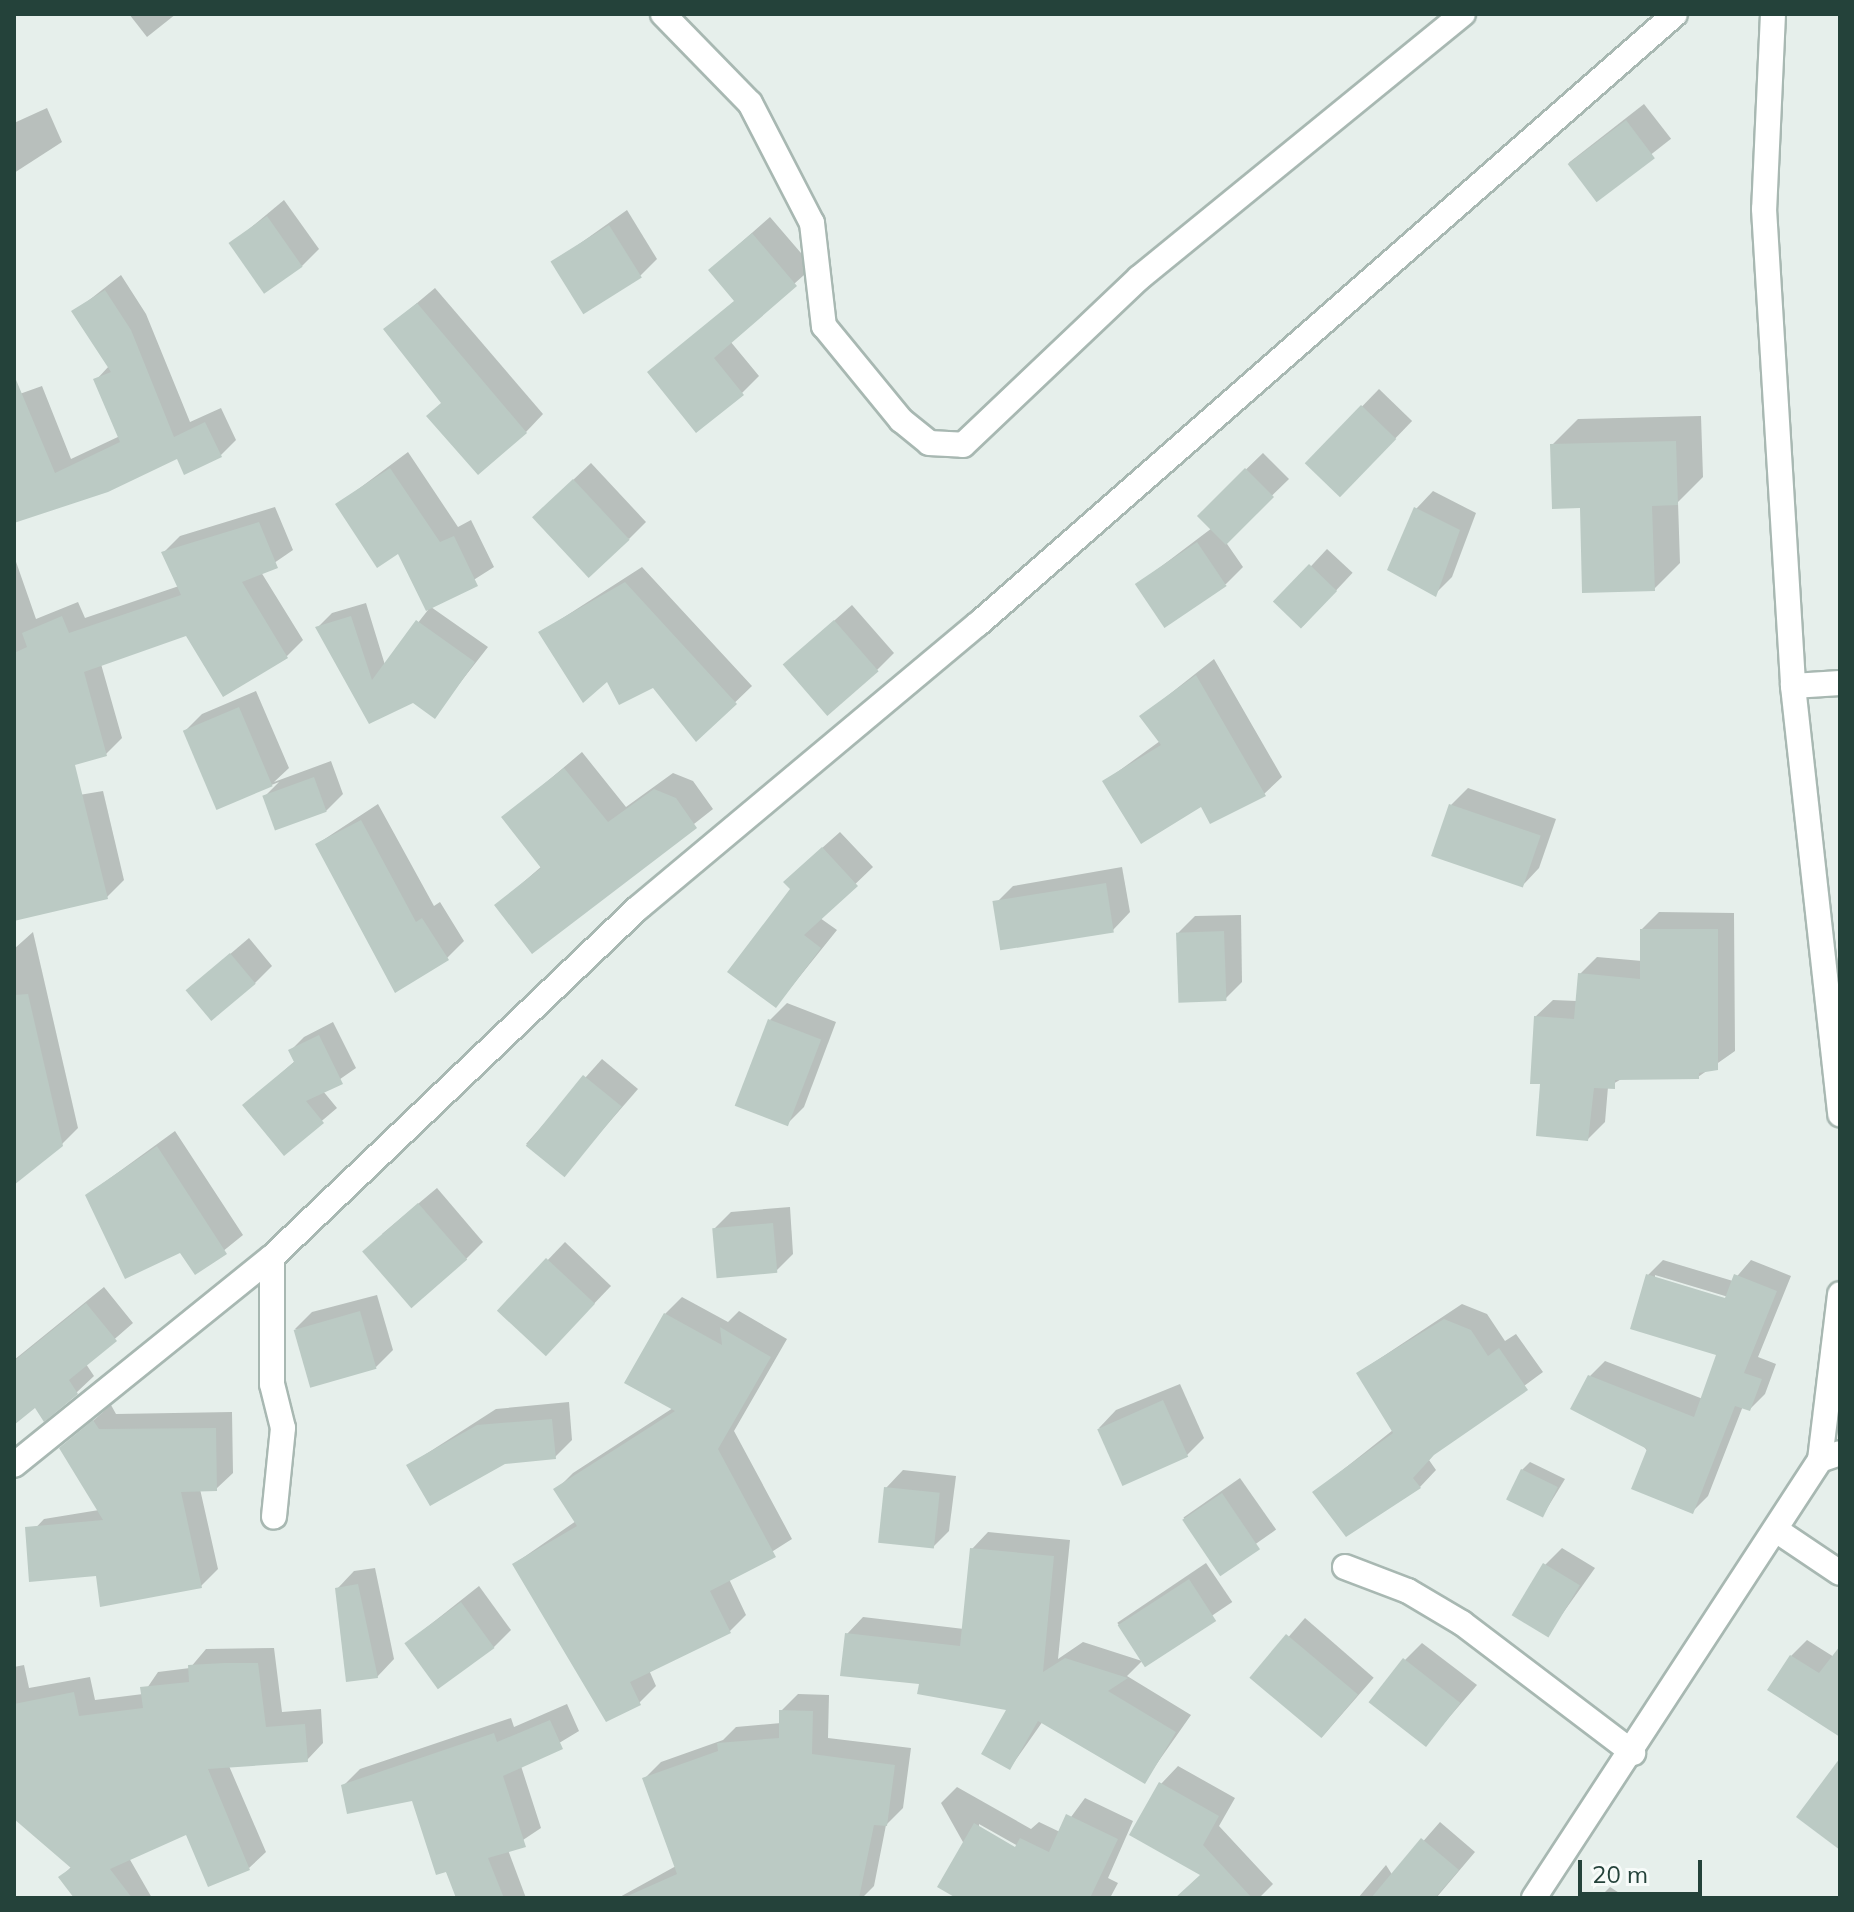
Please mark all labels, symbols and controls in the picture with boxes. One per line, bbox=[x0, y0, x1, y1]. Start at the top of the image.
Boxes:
scale bar bbox=[1582, 1844, 1706, 1894]
text: 20 m bbox=[1592, 1859, 1648, 1889]

